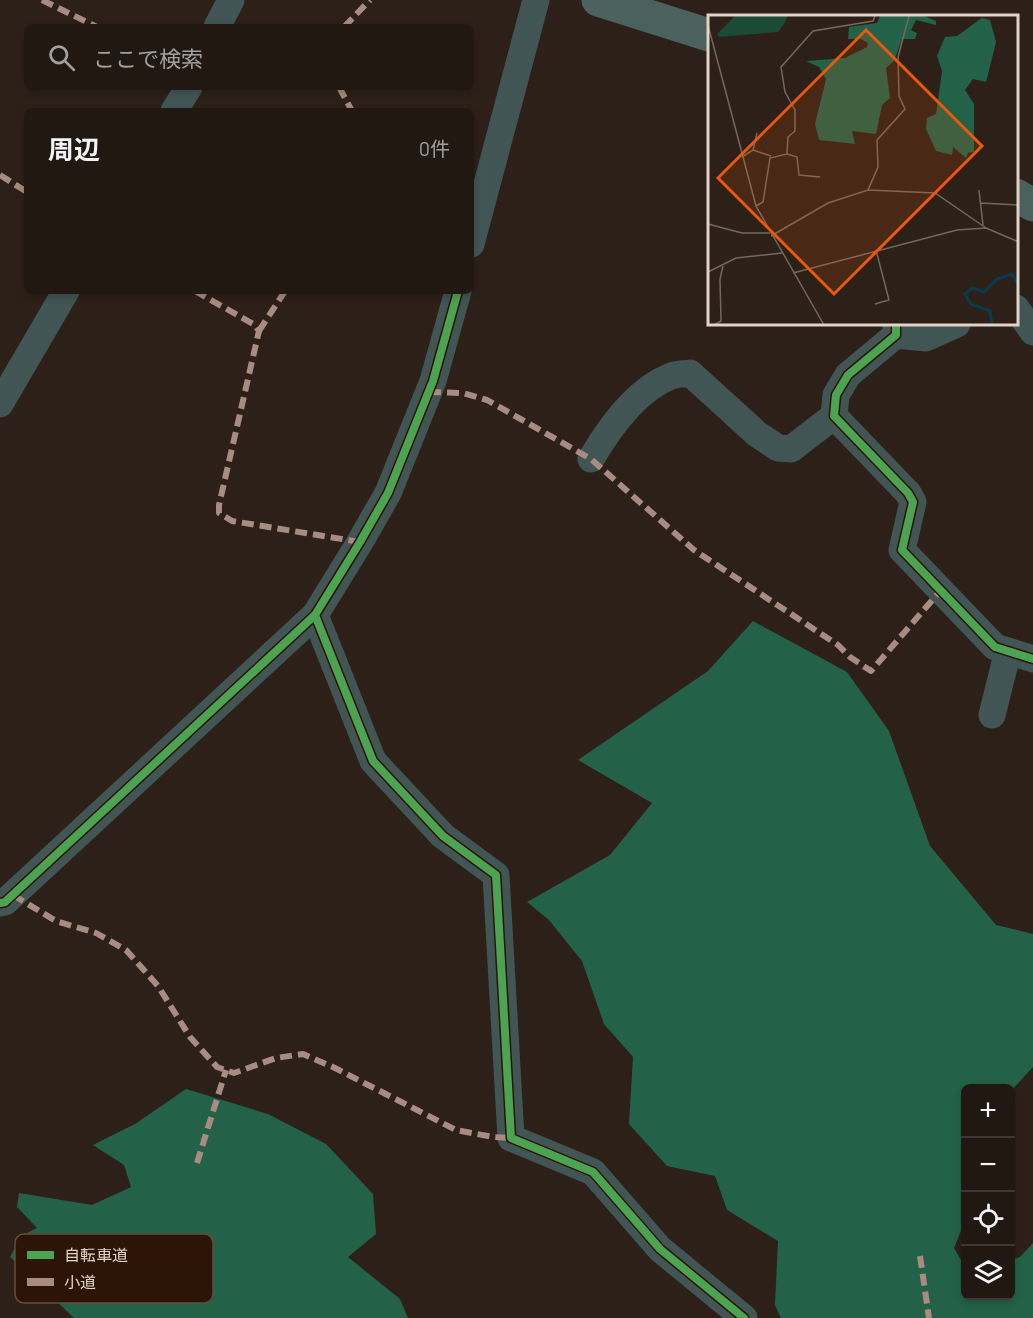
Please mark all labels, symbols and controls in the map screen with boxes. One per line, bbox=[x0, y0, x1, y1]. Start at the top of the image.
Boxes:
inset map bbox=[708, 15, 1018, 326]
search box bbox=[24, 24, 474, 90]
icon: search bbox=[45, 41, 78, 74]
text: ここで検索 bbox=[93, 45, 203, 71]
text: 周辺 bbox=[48, 133, 100, 164]
text: 0件 bbox=[419, 136, 450, 160]
map controls bbox=[961, 1084, 1015, 1300]
button: + bbox=[961, 1084, 1015, 1138]
button: − bbox=[961, 1138, 1015, 1192]
button: locate bbox=[961, 1192, 1015, 1246]
legend bbox=[15, 1234, 213, 1303]
text: 自転車道 bbox=[64, 1245, 128, 1264]
button: layers bbox=[961, 1246, 1015, 1300]
text: 小道 bbox=[64, 1272, 96, 1291]

